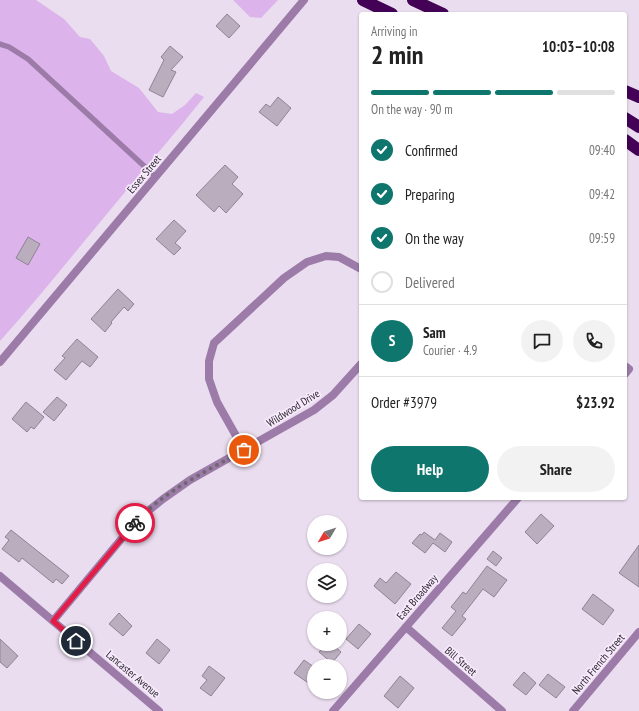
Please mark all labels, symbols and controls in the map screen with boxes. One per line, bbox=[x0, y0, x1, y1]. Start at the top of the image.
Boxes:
text: Arriving in bbox=[371, 23, 418, 40]
text: 10:03–10:08 bbox=[542, 37, 615, 56]
text: 2 min bbox=[371, 38, 424, 71]
text: On the way · 90 m bbox=[371, 101, 453, 118]
icon: check bbox=[371, 139, 393, 161]
text: Confirmed bbox=[405, 141, 458, 160]
text: 09:40 bbox=[589, 142, 615, 159]
street label: Essex Street bbox=[124, 152, 164, 196]
icon: check bbox=[371, 183, 393, 205]
text: Preparing bbox=[405, 185, 455, 204]
text: 09:42 bbox=[589, 186, 615, 203]
icon: check bbox=[371, 227, 393, 249]
text: On the way bbox=[405, 229, 464, 248]
text: 09:59 bbox=[589, 230, 615, 247]
text: Delivered bbox=[405, 273, 455, 292]
button: chat bbox=[521, 320, 563, 362]
button: phone bbox=[573, 320, 615, 362]
text: Sam bbox=[423, 323, 446, 342]
text: S bbox=[389, 331, 395, 350]
text: Courier · 4.9 bbox=[423, 342, 477, 359]
street label: Wildwood Drive bbox=[264, 386, 323, 430]
text: Order #3979 bbox=[371, 393, 437, 412]
text: $23.92 bbox=[576, 393, 615, 412]
pin bbox=[227, 433, 261, 467]
icon: bag bbox=[233, 439, 255, 461]
button: Help bbox=[371, 446, 489, 492]
button: Share bbox=[497, 446, 615, 492]
courier bbox=[115, 503, 155, 543]
icon: bike bbox=[124, 512, 146, 534]
north arrow bbox=[307, 515, 347, 555]
map controls bbox=[307, 515, 347, 699]
button: layers bbox=[307, 563, 347, 603]
street label: East Broadway bbox=[394, 571, 441, 622]
button: + bbox=[307, 611, 347, 651]
pin bbox=[59, 624, 93, 658]
icon: home bbox=[65, 630, 87, 652]
street label: North French Street bbox=[569, 631, 627, 697]
street label: Bill Street bbox=[442, 643, 480, 679]
street label: Lancaster Avenue bbox=[103, 647, 163, 701]
button: − bbox=[307, 659, 347, 699]

